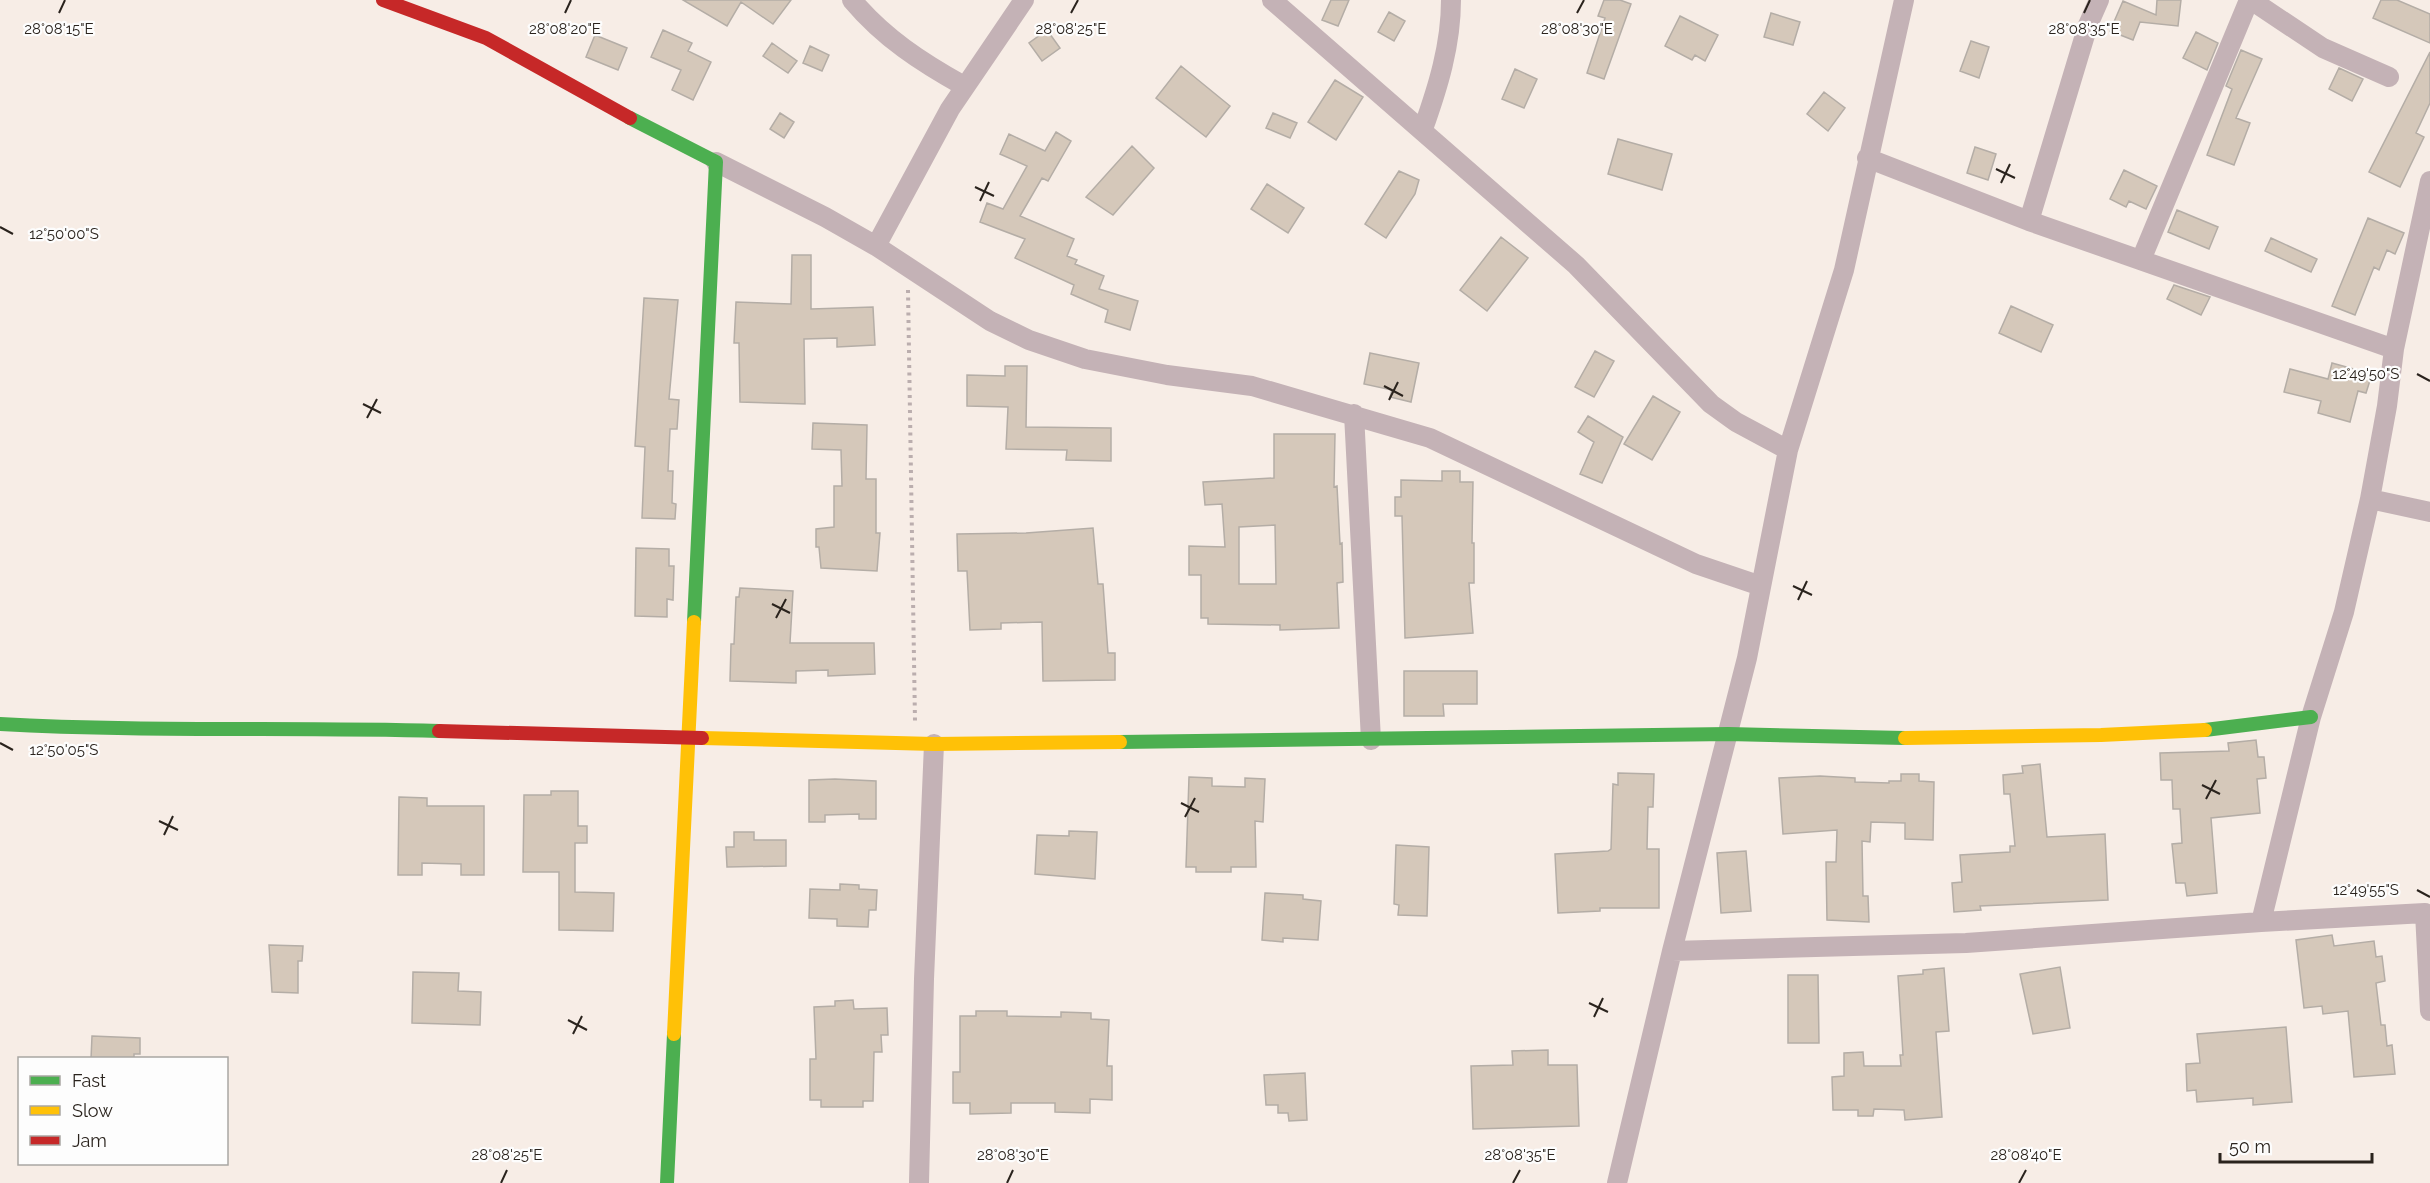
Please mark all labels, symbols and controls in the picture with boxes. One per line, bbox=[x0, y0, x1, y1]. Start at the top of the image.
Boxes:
text: 28°08'15"E bbox=[24, 20, 94, 38]
text: 28°08'20"E bbox=[529, 20, 601, 38]
text: 28°08'25"E bbox=[1036, 20, 1106, 38]
text: 28°08'30"E bbox=[1541, 20, 1613, 38]
text: 28°08'35"E bbox=[2048, 20, 2120, 38]
text: 12°50'00"S bbox=[29, 225, 99, 243]
text: 12°49'50"S bbox=[2333, 365, 2399, 383]
text: 12°50'05"S bbox=[30, 741, 98, 759]
text: 12°49'55"S bbox=[2333, 881, 2399, 899]
legend bbox=[18, 1057, 228, 1165]
text: Fast bbox=[72, 1070, 106, 1091]
text: Slow bbox=[72, 1100, 113, 1121]
scale bar bbox=[2220, 1126, 2372, 1164]
text: Jam bbox=[72, 1130, 107, 1151]
text: 50 m bbox=[2229, 1136, 2271, 1157]
text: 28°08'25"E bbox=[472, 1146, 542, 1164]
text: 28°08'30"E bbox=[977, 1146, 1049, 1164]
text: 28°08'35"E bbox=[1484, 1146, 1556, 1164]
text: 28°08'40"E bbox=[1990, 1146, 2062, 1164]

